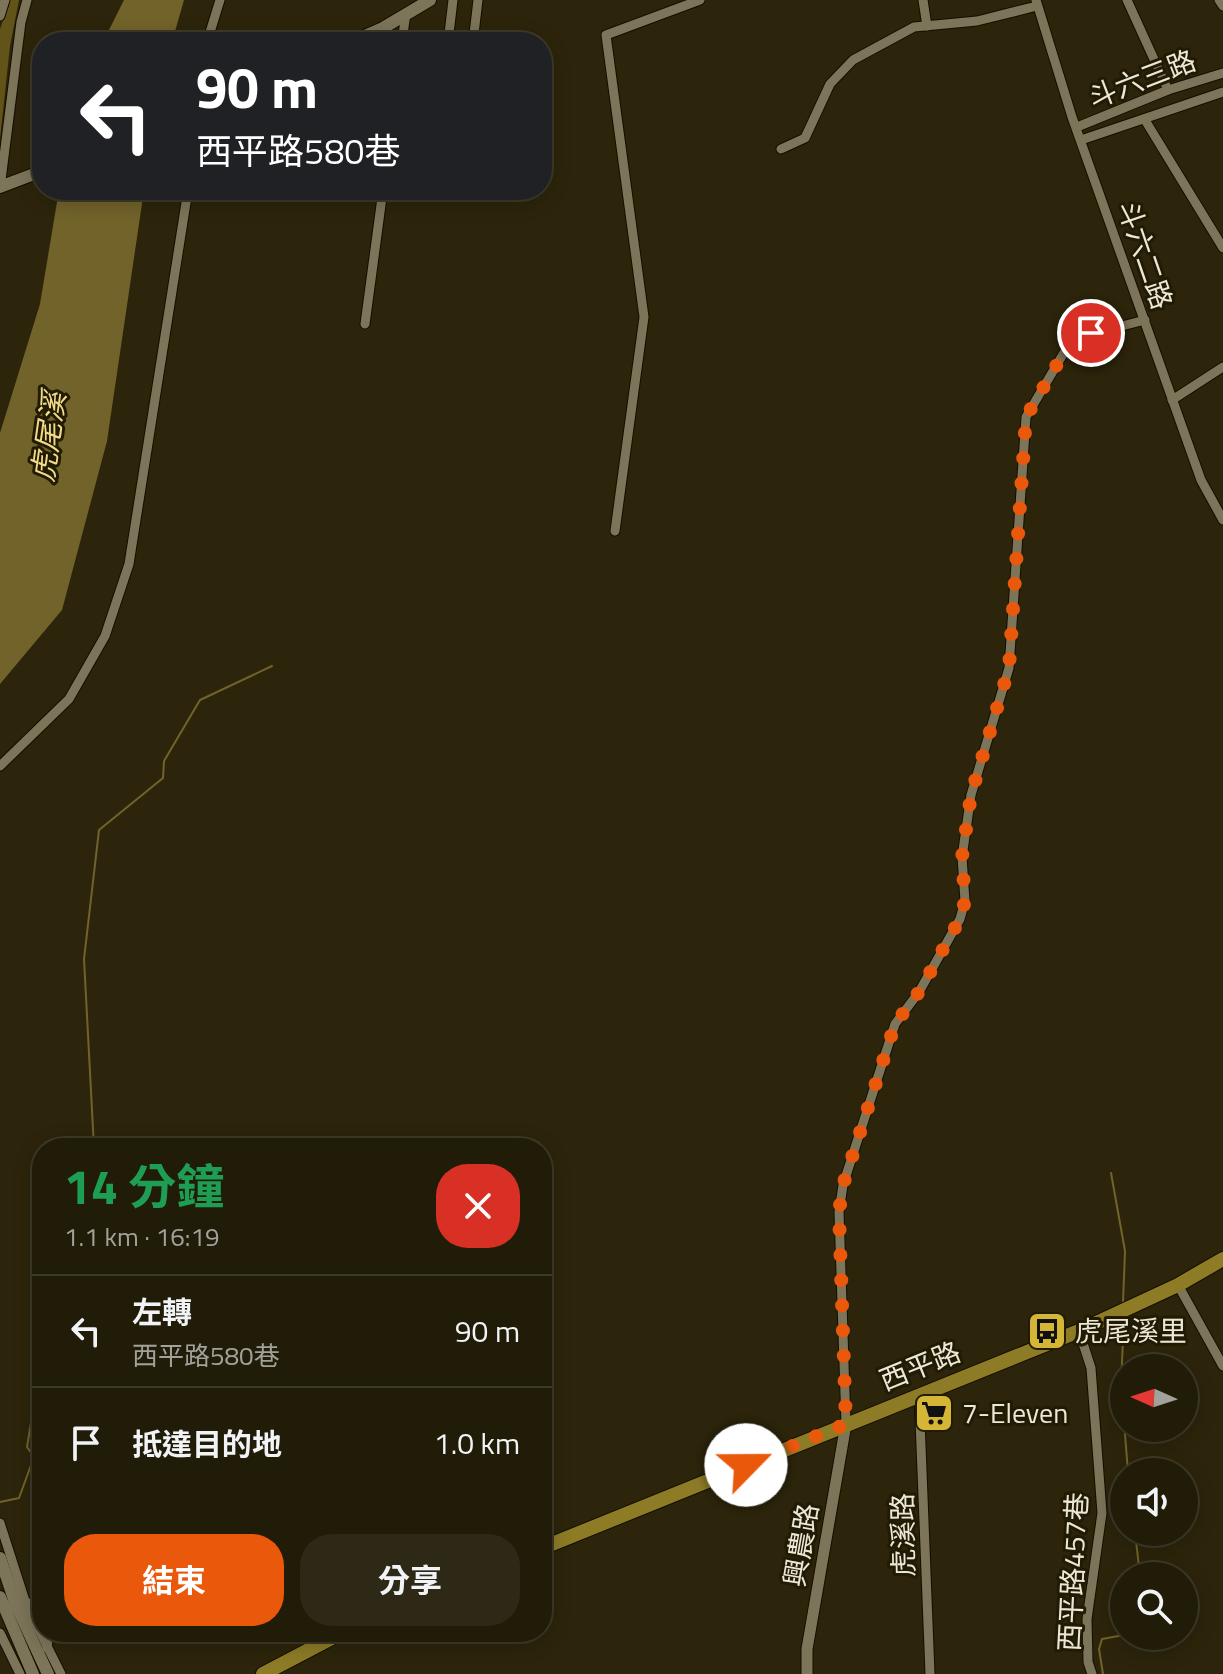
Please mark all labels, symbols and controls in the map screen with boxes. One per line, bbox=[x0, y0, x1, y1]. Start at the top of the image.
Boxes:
street label: 斗六三路 bbox=[1082, 38, 1202, 119]
text: 90 m bbox=[196, 45, 318, 130]
icon: left bbox=[64, 64, 168, 168]
text: 西平路580巷 bbox=[196, 123, 400, 178]
street label: 斗六二路 bbox=[1107, 195, 1184, 315]
pin bbox=[1057, 299, 1125, 367]
icon: arrive bbox=[1069, 311, 1113, 355]
water label: 虎尾溪 bbox=[19, 385, 78, 485]
text: 14 分鐘 bbox=[64, 1150, 224, 1223]
button: close bbox=[436, 1164, 520, 1248]
text: 1.1 km · 16:19 bbox=[64, 1217, 220, 1256]
text: 左轉 bbox=[132, 1289, 192, 1335]
text: 90 m bbox=[455, 1308, 520, 1354]
icon: left bbox=[64, 1309, 108, 1353]
place label: 虎尾溪里 bbox=[1075, 1309, 1187, 1352]
bus stop icon: 虎尾溪里 bbox=[1026, 1310, 1068, 1352]
street label: 西平路 bbox=[873, 1330, 967, 1401]
text: 西平路580巷 bbox=[132, 1336, 280, 1375]
north arrow bbox=[1110, 1354, 1198, 1442]
map controls bbox=[1110, 1354, 1198, 1650]
place label: 7-Eleven bbox=[962, 1391, 1068, 1434]
supermarket icon: 7-Eleven bbox=[913, 1392, 955, 1434]
text: 1.0 km bbox=[434, 1420, 520, 1466]
icon: arrive bbox=[64, 1421, 108, 1465]
text: 抵達目的地 bbox=[132, 1421, 282, 1467]
position arrow bbox=[704, 1423, 788, 1507]
button: sound bbox=[1110, 1458, 1198, 1546]
street label: 西平路457巷 bbox=[1047, 1491, 1098, 1653]
street label: 虎溪路 bbox=[880, 1493, 925, 1577]
street label: 興農路 bbox=[772, 1500, 829, 1590]
button: 結束 bbox=[64, 1534, 284, 1626]
button: 分享 bbox=[300, 1534, 520, 1626]
button: search bbox=[1110, 1562, 1198, 1650]

